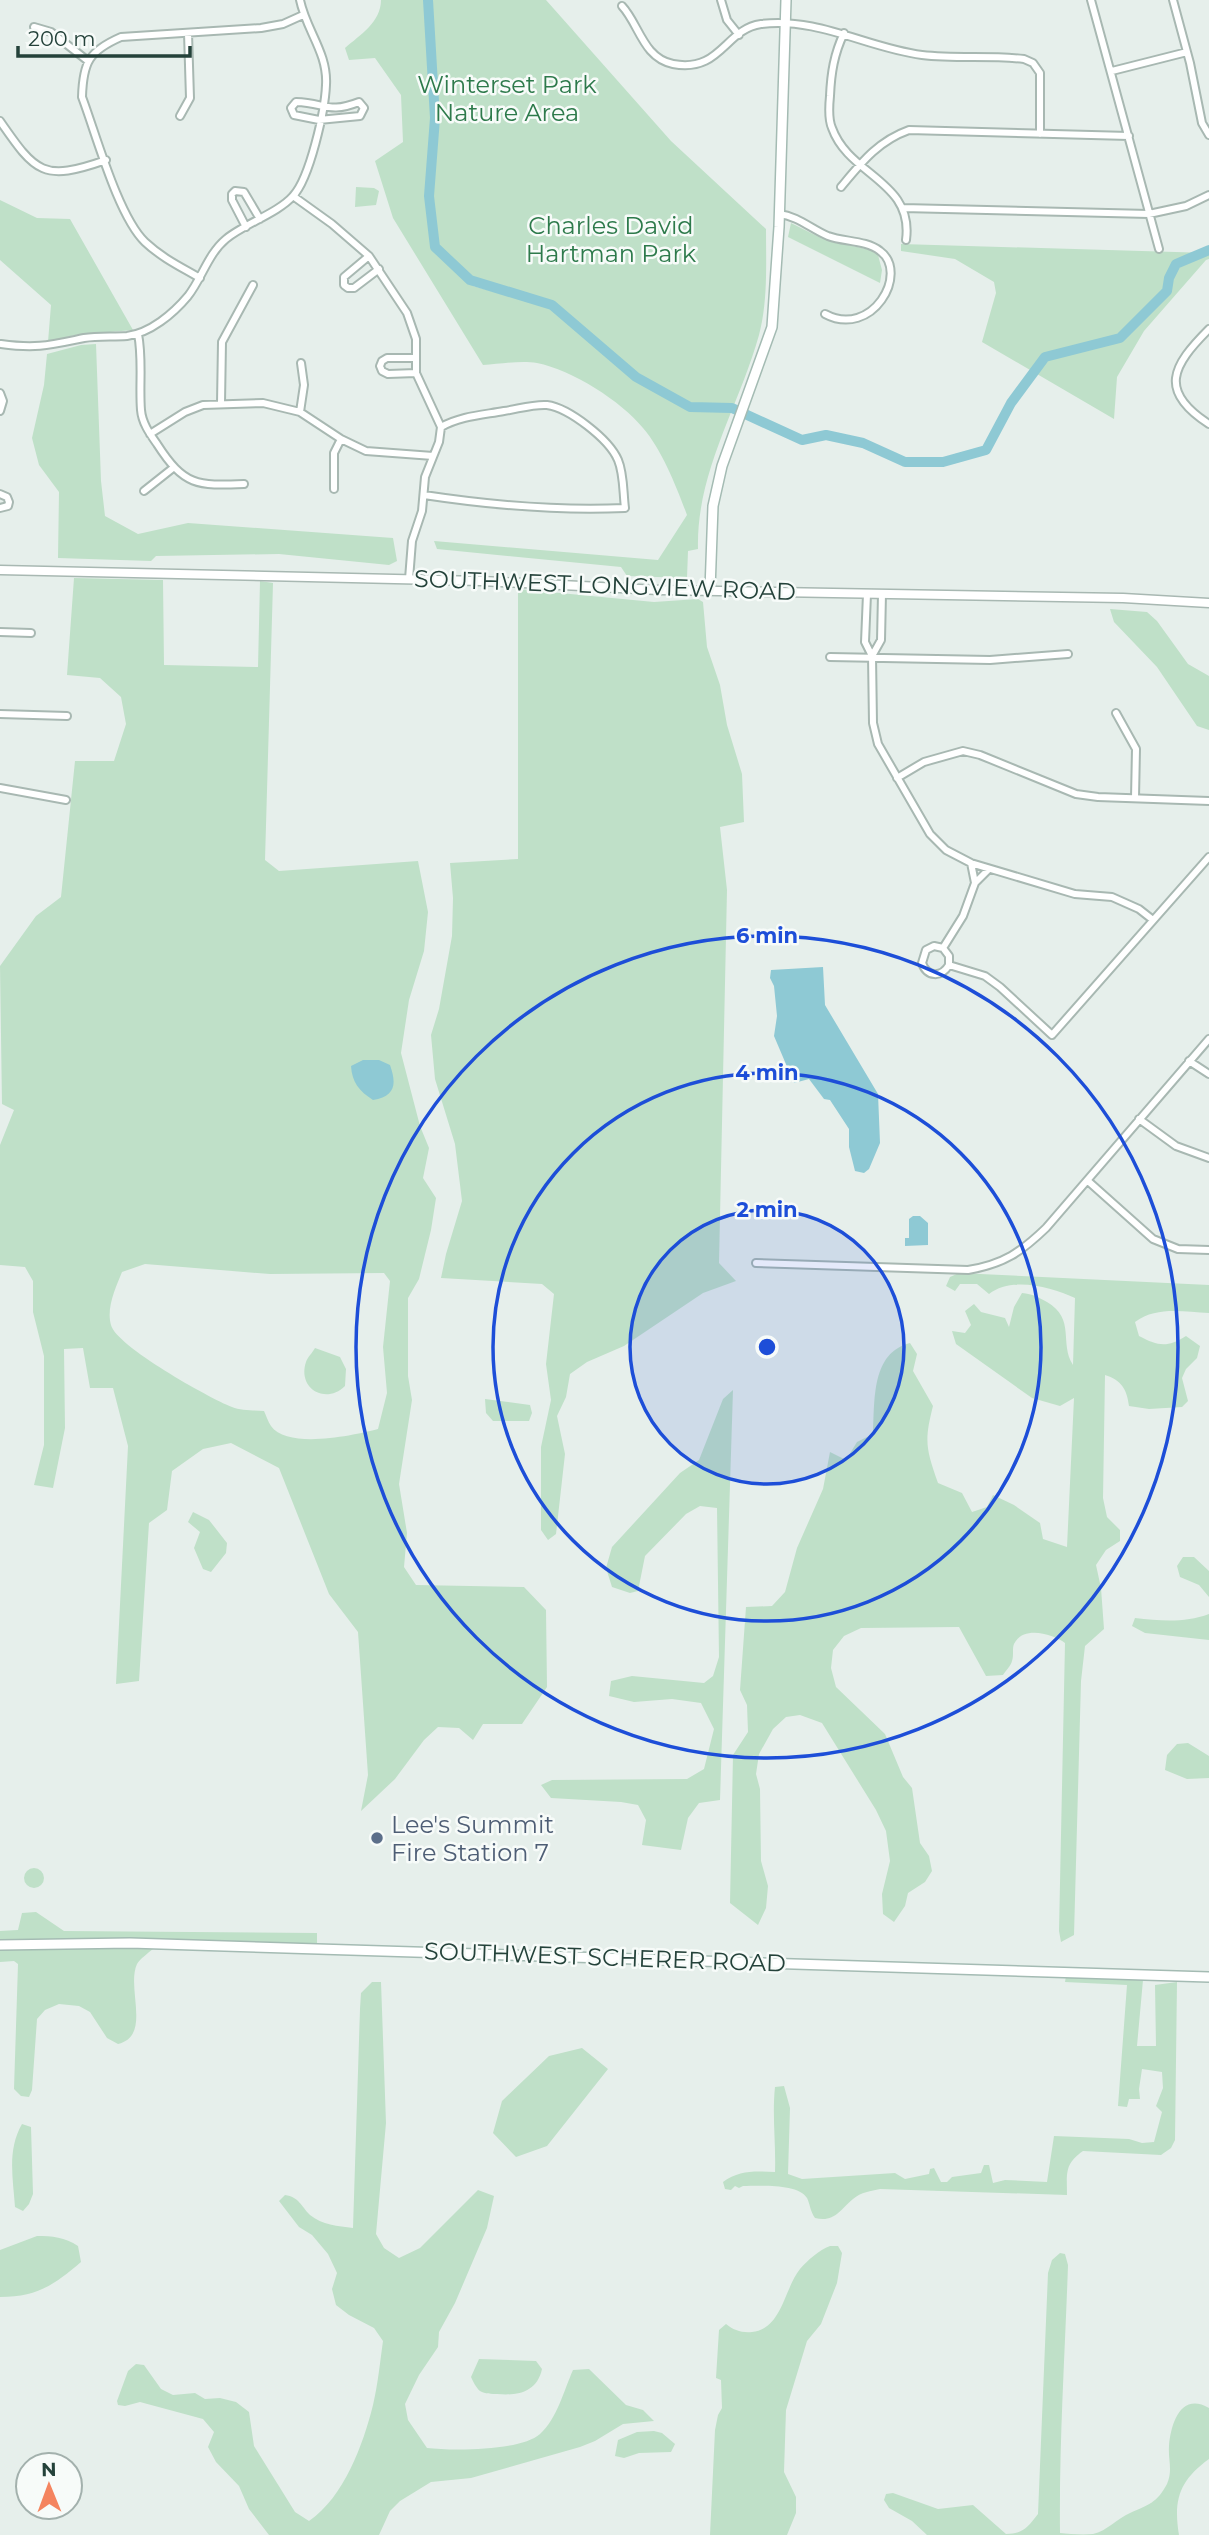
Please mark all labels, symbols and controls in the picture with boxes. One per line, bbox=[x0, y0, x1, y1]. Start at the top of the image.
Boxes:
scale bar bbox=[18, 14, 189, 58]
text: 200 m bbox=[28, 26, 95, 51]
park label: Winterset Park Nature Area bbox=[417, 70, 597, 127]
park label: Charles David Hartman Park bbox=[526, 211, 697, 268]
street label: SOUTHWEST LONGVIEW ROAD bbox=[414, 564, 796, 606]
text: 6 min bbox=[736, 923, 798, 948]
text: 4 min bbox=[735, 1060, 799, 1085]
text: 2 min bbox=[736, 1197, 798, 1222]
centre of rings bbox=[755, 1335, 779, 1359]
place label: Lee's Summit Fire Station 7 bbox=[391, 1810, 554, 1867]
marker: Lee's Summit Fire Station 7 bbox=[369, 1830, 385, 1846]
street label: SOUTHWEST SCHERER ROAD bbox=[424, 1936, 786, 1978]
north arrow bbox=[14, 2451, 84, 2521]
text: N bbox=[41, 2458, 57, 2481]

